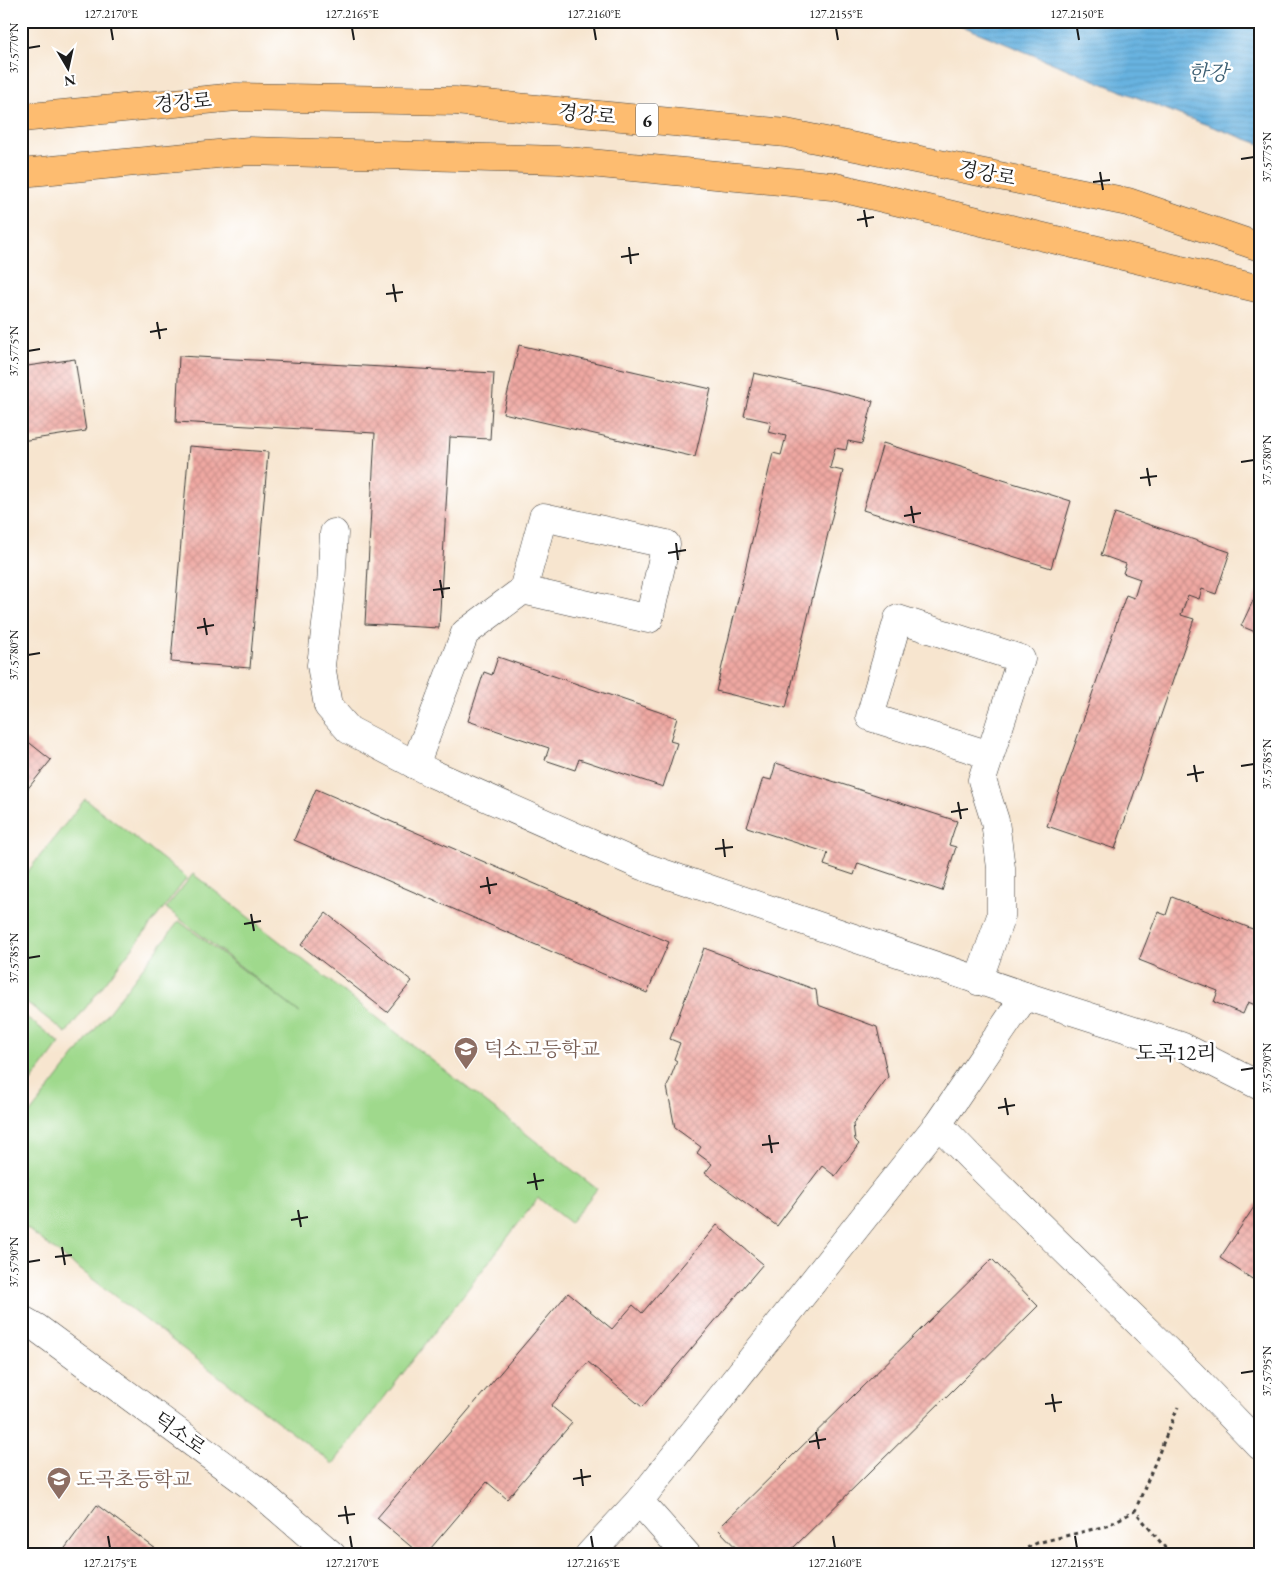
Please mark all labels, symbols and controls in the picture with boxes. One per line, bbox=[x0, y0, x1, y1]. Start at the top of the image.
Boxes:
text: 127.2170°E bbox=[84, 6, 138, 22]
text: 127.2165°E bbox=[325, 6, 379, 22]
text: 127.2160°E bbox=[567, 6, 621, 22]
text: 127.2155°E bbox=[809, 6, 863, 22]
text: 127.2150°E bbox=[1050, 6, 1104, 22]
text: 37.5770°N bbox=[6, 22, 22, 73]
north arrow bbox=[42, 42, 92, 92]
water label: 한강 bbox=[1188, 59, 1231, 86]
text: N bbox=[62, 71, 77, 91]
street label: 경강로 bbox=[153, 87, 213, 117]
street label: 경강로 bbox=[557, 98, 617, 130]
road number: 6 bbox=[636, 104, 658, 136]
text: 37.5775°N bbox=[1259, 131, 1275, 182]
street label: 경강로 bbox=[956, 155, 1018, 191]
text: 37.5775°N bbox=[6, 325, 22, 376]
text: 37.5780°N bbox=[1259, 434, 1275, 485]
text: 37.5780°N bbox=[6, 629, 22, 680]
text: 37.5785°N bbox=[1259, 738, 1275, 789]
text: 37.5785°N bbox=[6, 932, 22, 983]
school or university icon: 덕소고등학교 bbox=[453, 1036, 479, 1070]
place label: 덕소고등학교 bbox=[484, 1036, 601, 1062]
district label: 도곡12리 bbox=[1135, 1039, 1217, 1066]
text: 37.5790°N bbox=[1259, 1042, 1275, 1093]
text: 37.5790°N bbox=[6, 1236, 22, 1287]
text: 37.5795°N bbox=[1259, 1345, 1275, 1396]
street label: 덕소로 bbox=[149, 1405, 211, 1461]
school or university icon: 도곡초등학교 bbox=[46, 1466, 72, 1500]
place label: 도곡초등학교 bbox=[76, 1466, 193, 1492]
text: 127.2175°E bbox=[83, 1555, 137, 1571]
text: 127.2170°E bbox=[325, 1555, 379, 1571]
text: 127.2165°E bbox=[566, 1555, 620, 1571]
text: 127.2160°E bbox=[808, 1555, 862, 1571]
text: 127.2155°E bbox=[1050, 1555, 1104, 1571]

